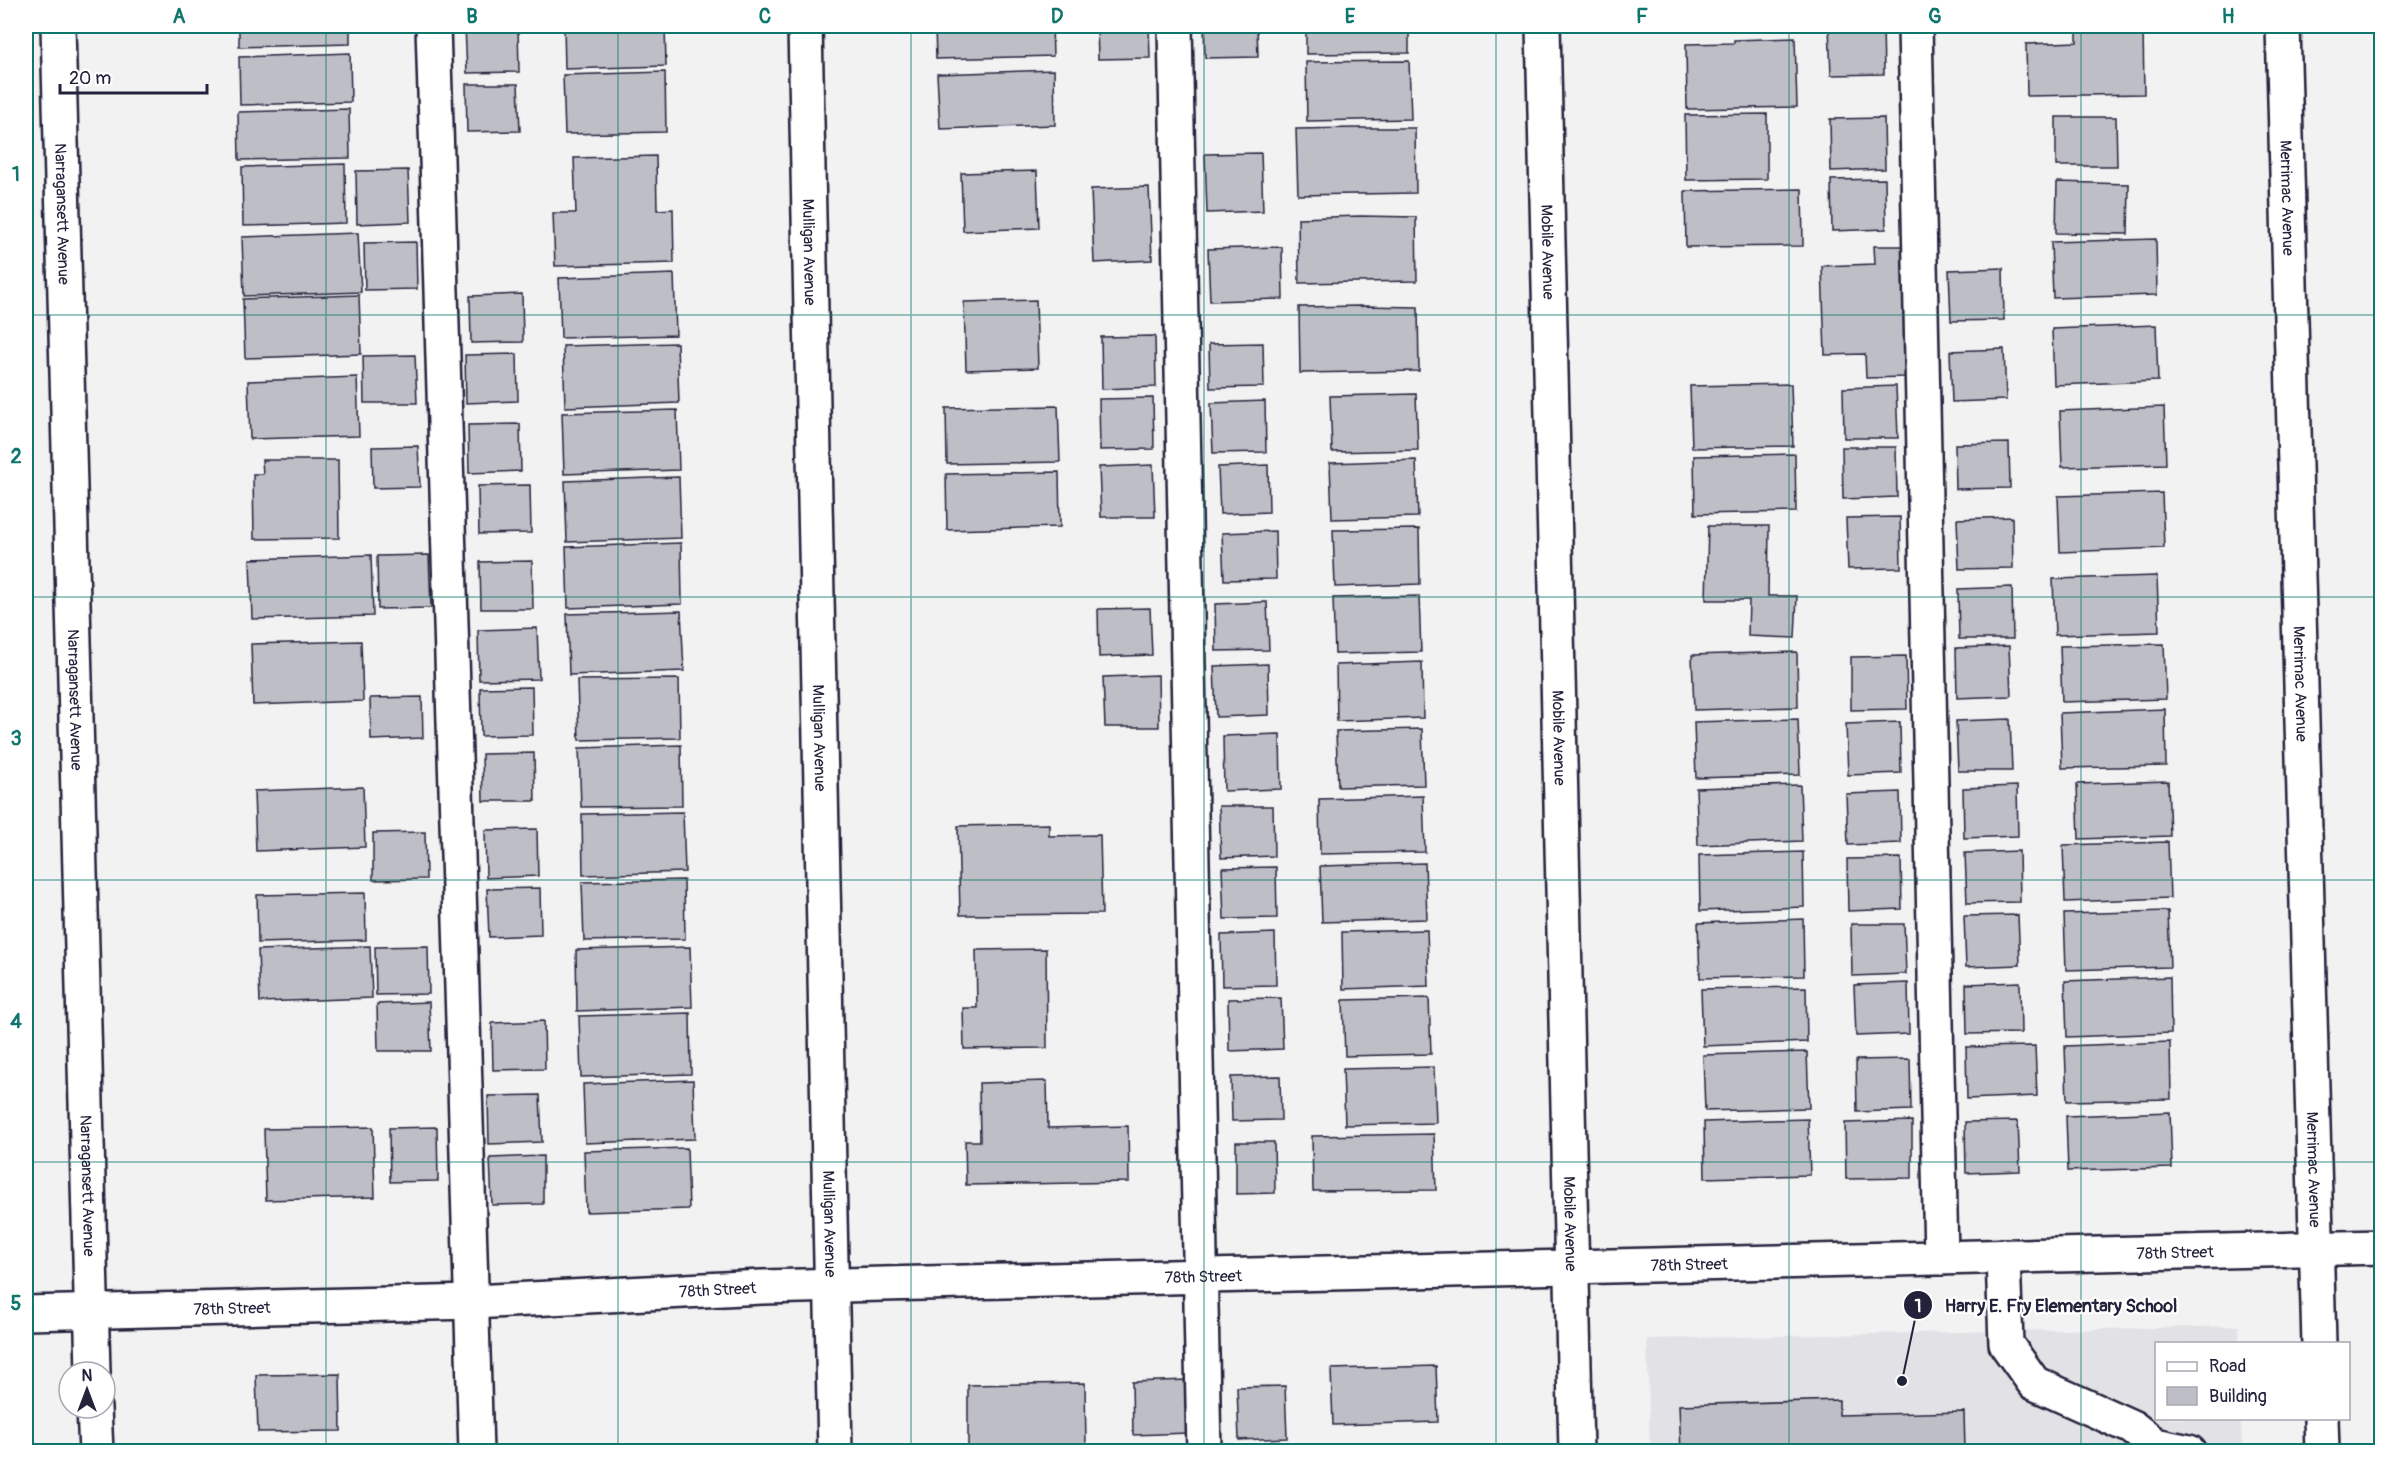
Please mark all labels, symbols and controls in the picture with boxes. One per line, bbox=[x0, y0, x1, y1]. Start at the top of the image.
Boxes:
text: A bbox=[173, 4, 186, 29]
text: B bbox=[466, 4, 478, 29]
text: C bbox=[759, 4, 771, 29]
text: D bbox=[1051, 4, 1064, 29]
text: E bbox=[1345, 4, 1356, 29]
text: F bbox=[1636, 4, 1648, 29]
text: G bbox=[1928, 4, 1942, 29]
text: H bbox=[2222, 4, 2235, 29]
scale bar bbox=[60, 57, 207, 95]
text: 20 m bbox=[69, 67, 111, 90]
street label: Merrimac Avenue bbox=[2275, 140, 2298, 256]
street label: Narragansett Avenue bbox=[50, 143, 74, 285]
text: 1 bbox=[12, 162, 20, 187]
street label: Mulligan Avenue bbox=[798, 198, 820, 306]
street label: Mobile Avenue bbox=[1536, 204, 1558, 300]
text: 2 bbox=[10, 444, 22, 469]
street label: Merrimac Avenue bbox=[2288, 626, 2312, 742]
street label: Narragansett Avenue bbox=[63, 629, 86, 771]
street label: Mulligan Avenue bbox=[808, 684, 830, 792]
street label: Mobile Avenue bbox=[1547, 690, 1570, 786]
text: 3 bbox=[10, 726, 22, 751]
text: 4 bbox=[10, 1009, 22, 1034]
street label: Merrimac Avenue bbox=[2302, 1111, 2325, 1228]
street label: Narragansett Avenue bbox=[75, 1115, 99, 1257]
street label: Mulligan Avenue bbox=[818, 1170, 840, 1278]
street label: Mobile Avenue bbox=[1559, 1176, 1581, 1272]
street label: 78th Street bbox=[2136, 1242, 2215, 1264]
street label: 78th Street bbox=[1650, 1254, 1729, 1276]
street label: 78th Street bbox=[1164, 1266, 1243, 1288]
street label: 78th Street bbox=[678, 1278, 757, 1302]
callout: Harry E. Fry Elementary School bbox=[1903, 1287, 2190, 1323]
text: 5 bbox=[11, 1291, 22, 1316]
text: 1 bbox=[1914, 1295, 1922, 1318]
text: Harry E. Fry Elementary School bbox=[1945, 1295, 2177, 1318]
street label: 78th Street bbox=[193, 1298, 271, 1320]
legend bbox=[2155, 1342, 2350, 1420]
text: Road bbox=[2209, 1355, 2246, 1378]
north arrow bbox=[57, 1360, 117, 1420]
text: N bbox=[82, 1366, 93, 1386]
text: Building bbox=[2209, 1385, 2267, 1408]

